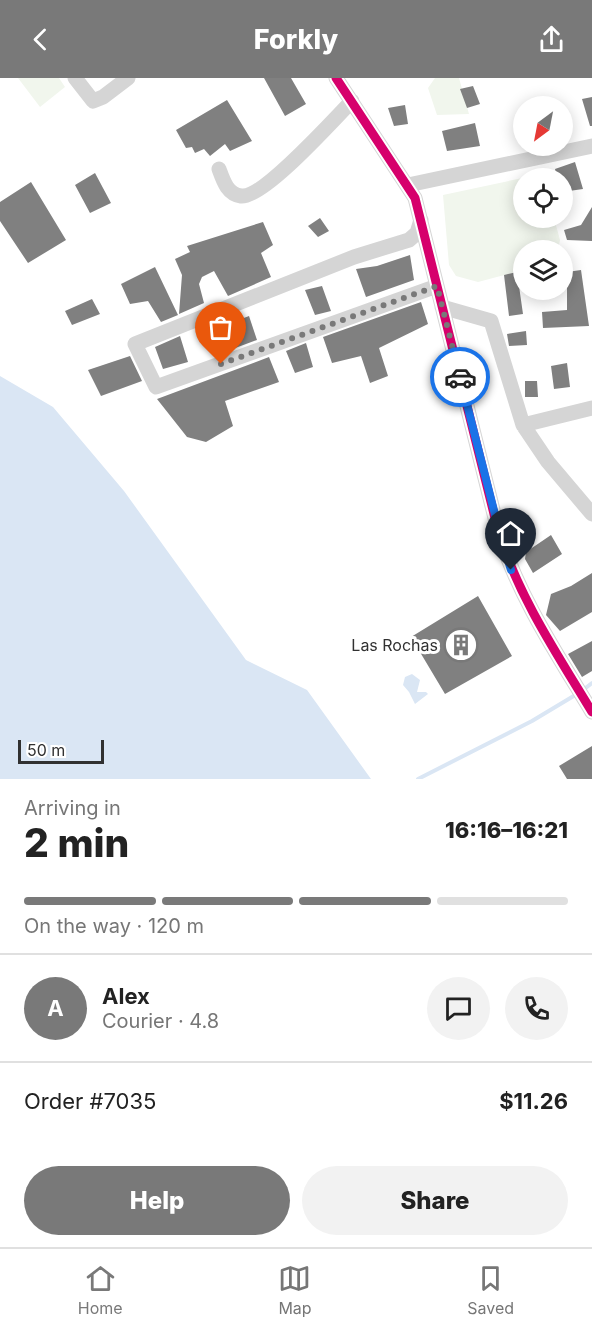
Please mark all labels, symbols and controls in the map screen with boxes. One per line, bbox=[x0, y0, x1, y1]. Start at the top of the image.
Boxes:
icon: back bbox=[24, 23, 57, 56]
text: Forkly bbox=[254, 23, 338, 56]
icon: share bbox=[535, 23, 568, 56]
north arrow bbox=[513, 96, 573, 156]
map controls bbox=[513, 96, 573, 300]
button: locate bbox=[513, 168, 573, 228]
button: layers bbox=[513, 240, 573, 300]
pin bbox=[195, 302, 246, 364]
icon: bag bbox=[204, 311, 237, 344]
courier bbox=[430, 347, 490, 407]
icon: car bbox=[444, 361, 477, 394]
pin bbox=[485, 508, 536, 570]
icon: home bbox=[494, 517, 527, 550]
building icon: Las Rochas bbox=[443, 627, 479, 663]
place label: Las Rochas bbox=[351, 635, 438, 655]
scale bar bbox=[18, 737, 104, 764]
text: 50 m bbox=[27, 740, 65, 760]
text: Arriving in bbox=[24, 796, 121, 820]
text: 16:16–16:21 bbox=[445, 817, 568, 843]
text: 2 min bbox=[24, 819, 129, 866]
text: On the way · 120 m bbox=[24, 914, 204, 938]
button: chat bbox=[427, 977, 490, 1040]
button: phone bbox=[505, 977, 568, 1040]
text: Alex bbox=[102, 983, 150, 1009]
text: A bbox=[47, 995, 64, 1021]
text: Courier · 4.8 bbox=[102, 1009, 219, 1033]
text: Order #7035 bbox=[24, 1088, 156, 1114]
text: $11.26 bbox=[499, 1088, 568, 1114]
button: Help bbox=[24, 1166, 290, 1235]
button: Share bbox=[302, 1166, 568, 1235]
tab: Home bbox=[78, 1262, 123, 1318]
tab: Map bbox=[278, 1262, 312, 1318]
tab: Saved bbox=[467, 1262, 514, 1318]

